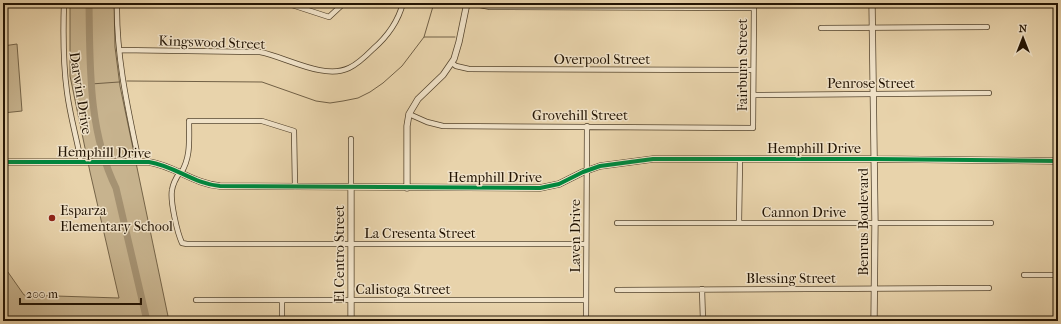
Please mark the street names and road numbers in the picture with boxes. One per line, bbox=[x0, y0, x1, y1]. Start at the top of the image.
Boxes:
street label: Fairburn Street bbox=[734, 18, 751, 112]
street label: Kingswood Street bbox=[158, 32, 266, 53]
street label: Darwin Drive bbox=[66, 51, 95, 136]
street label: Overpool Street bbox=[554, 51, 650, 68]
street label: Penrose Street bbox=[827, 75, 915, 92]
street label: Grovehill Street bbox=[532, 107, 628, 124]
street label: Hemphill Drive bbox=[767, 140, 861, 157]
street label: Hemphill Drive bbox=[57, 143, 151, 162]
street label: Benrus Boulevard bbox=[855, 168, 872, 276]
street label: Hemphill Drive bbox=[448, 169, 542, 186]
street label: Laven Drive bbox=[567, 199, 584, 273]
street label: Cannon Drive bbox=[762, 204, 846, 221]
street label: El Centro Street bbox=[331, 205, 348, 303]
street label: La Cresenta Street bbox=[364, 225, 476, 242]
street label: Blessing Street bbox=[746, 270, 836, 287]
street label: Calistoga Street bbox=[355, 281, 451, 298]

